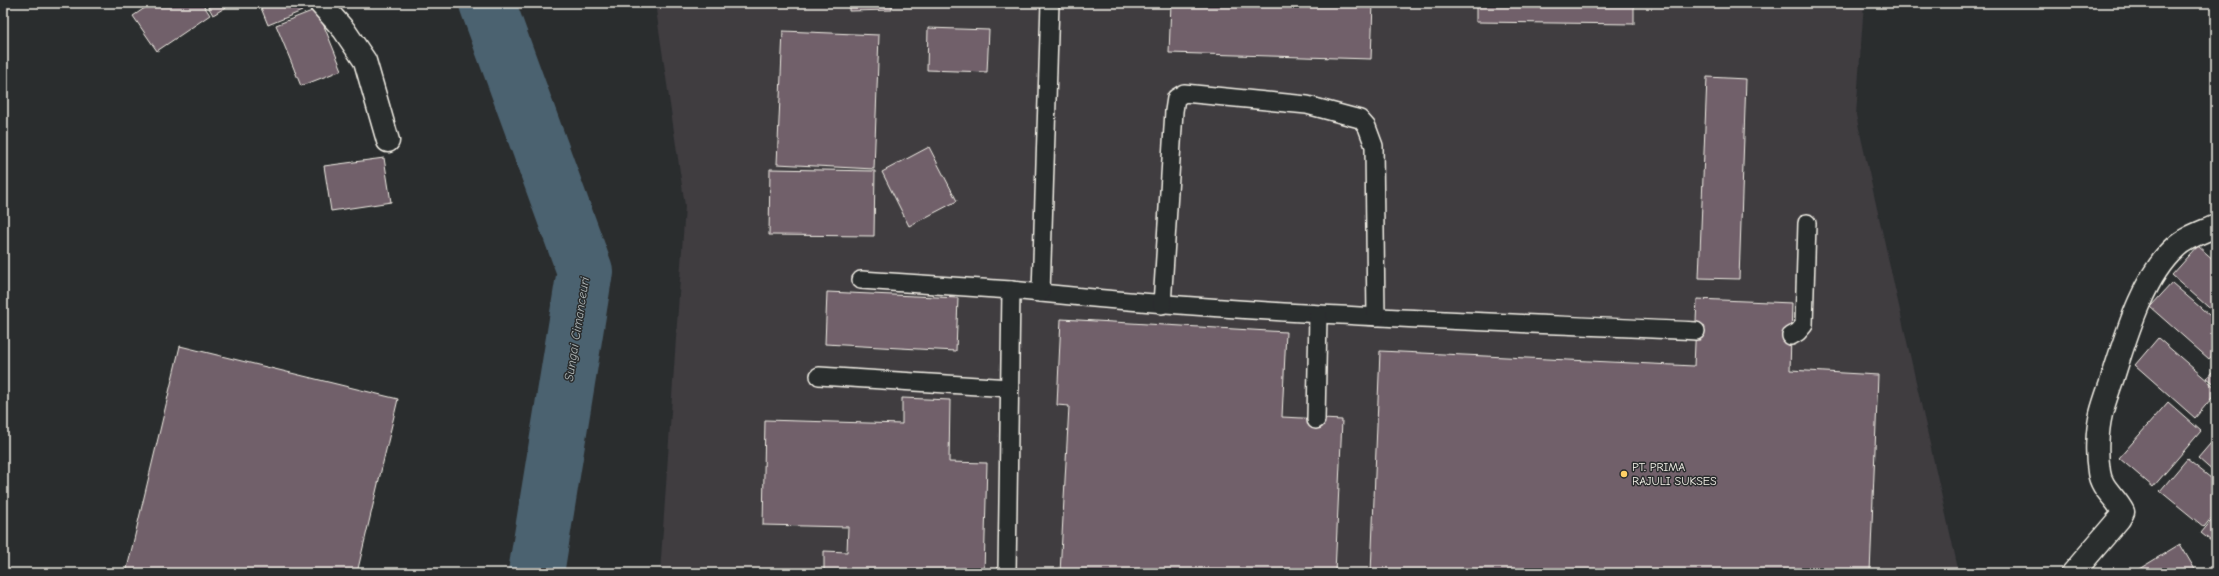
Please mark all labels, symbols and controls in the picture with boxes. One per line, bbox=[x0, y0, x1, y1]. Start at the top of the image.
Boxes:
water label: Sungai Cimanceuri bbox=[561, 275, 592, 382]
place label: PT. PRIMA RAJULI SUKSES bbox=[1632, 460, 1717, 488]
marker: PT. PRIMA RAJULI SUKSES bbox=[1619, 469, 1629, 479]

